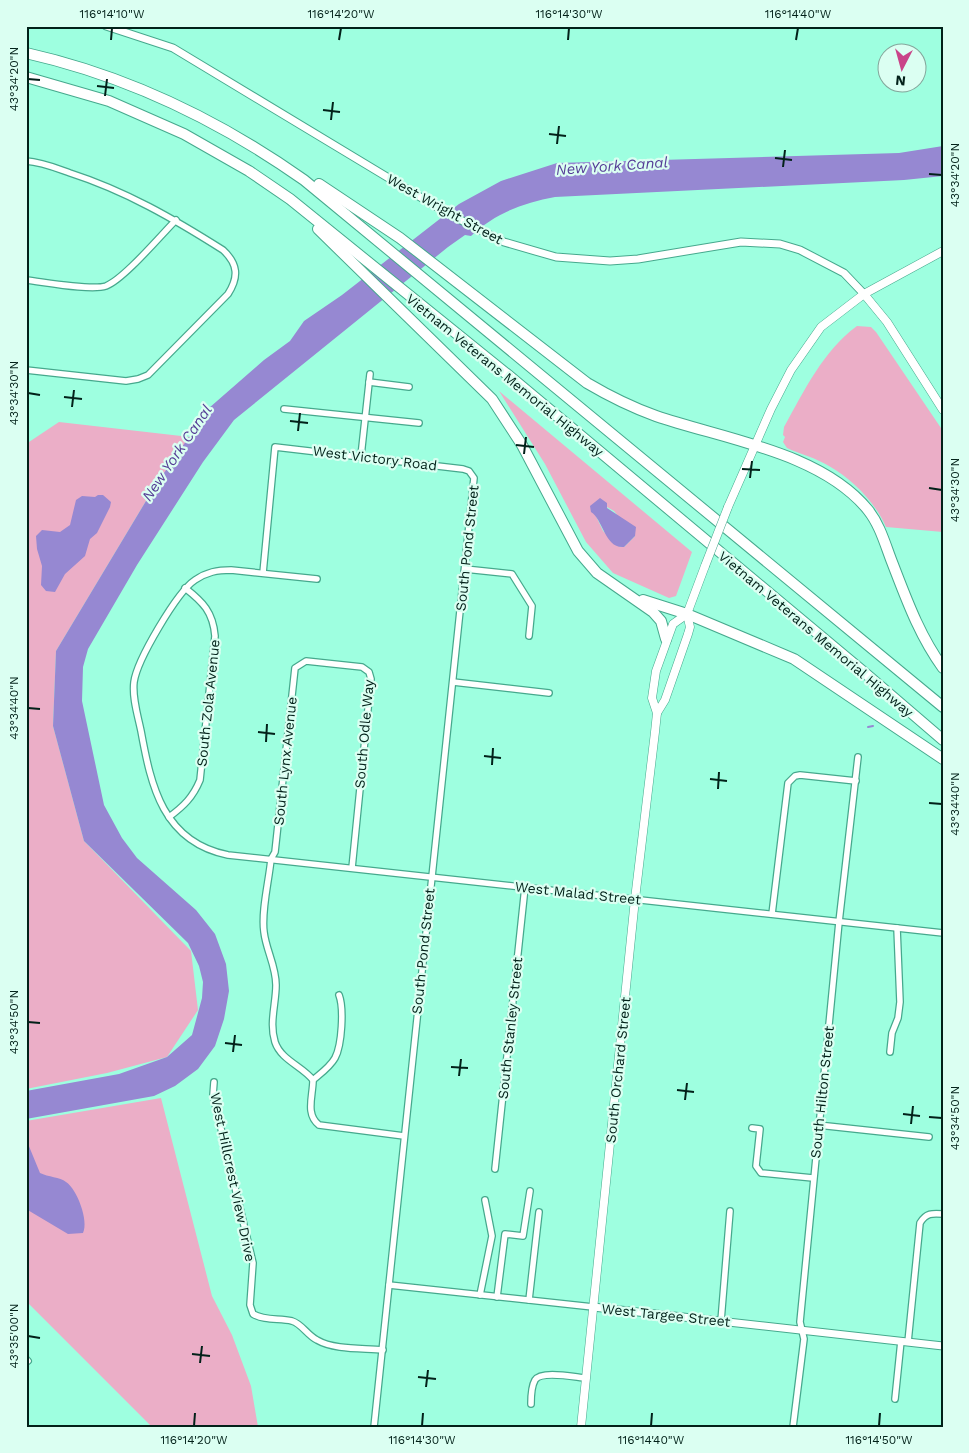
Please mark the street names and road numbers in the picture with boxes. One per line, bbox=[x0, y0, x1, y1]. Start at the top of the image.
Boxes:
street label: West Wright Street bbox=[384, 170, 506, 248]
street label: Vietnam Veterans Memorial Highway bbox=[403, 290, 607, 460]
street label: West Victory Road bbox=[312, 442, 438, 474]
street label: South Pond Street bbox=[452, 484, 482, 612]
street label: Vietnam Veterans Memorial Highway bbox=[715, 548, 917, 721]
street label: South Zola Avenue bbox=[193, 639, 223, 767]
street label: South Odle Way bbox=[351, 678, 377, 789]
street label: South Lynx Avenue bbox=[270, 696, 300, 826]
street label: West Malad Street bbox=[514, 878, 642, 908]
street label: South Pond Street bbox=[408, 887, 438, 1015]
street label: South Stanley Street bbox=[495, 956, 525, 1100]
street label: South Orchard Street bbox=[602, 996, 634, 1144]
street label: South Hilton Street bbox=[807, 1025, 837, 1159]
street label: West Hillcrest View Drive bbox=[207, 1091, 259, 1263]
street label: West Targee Street bbox=[601, 1300, 731, 1330]

